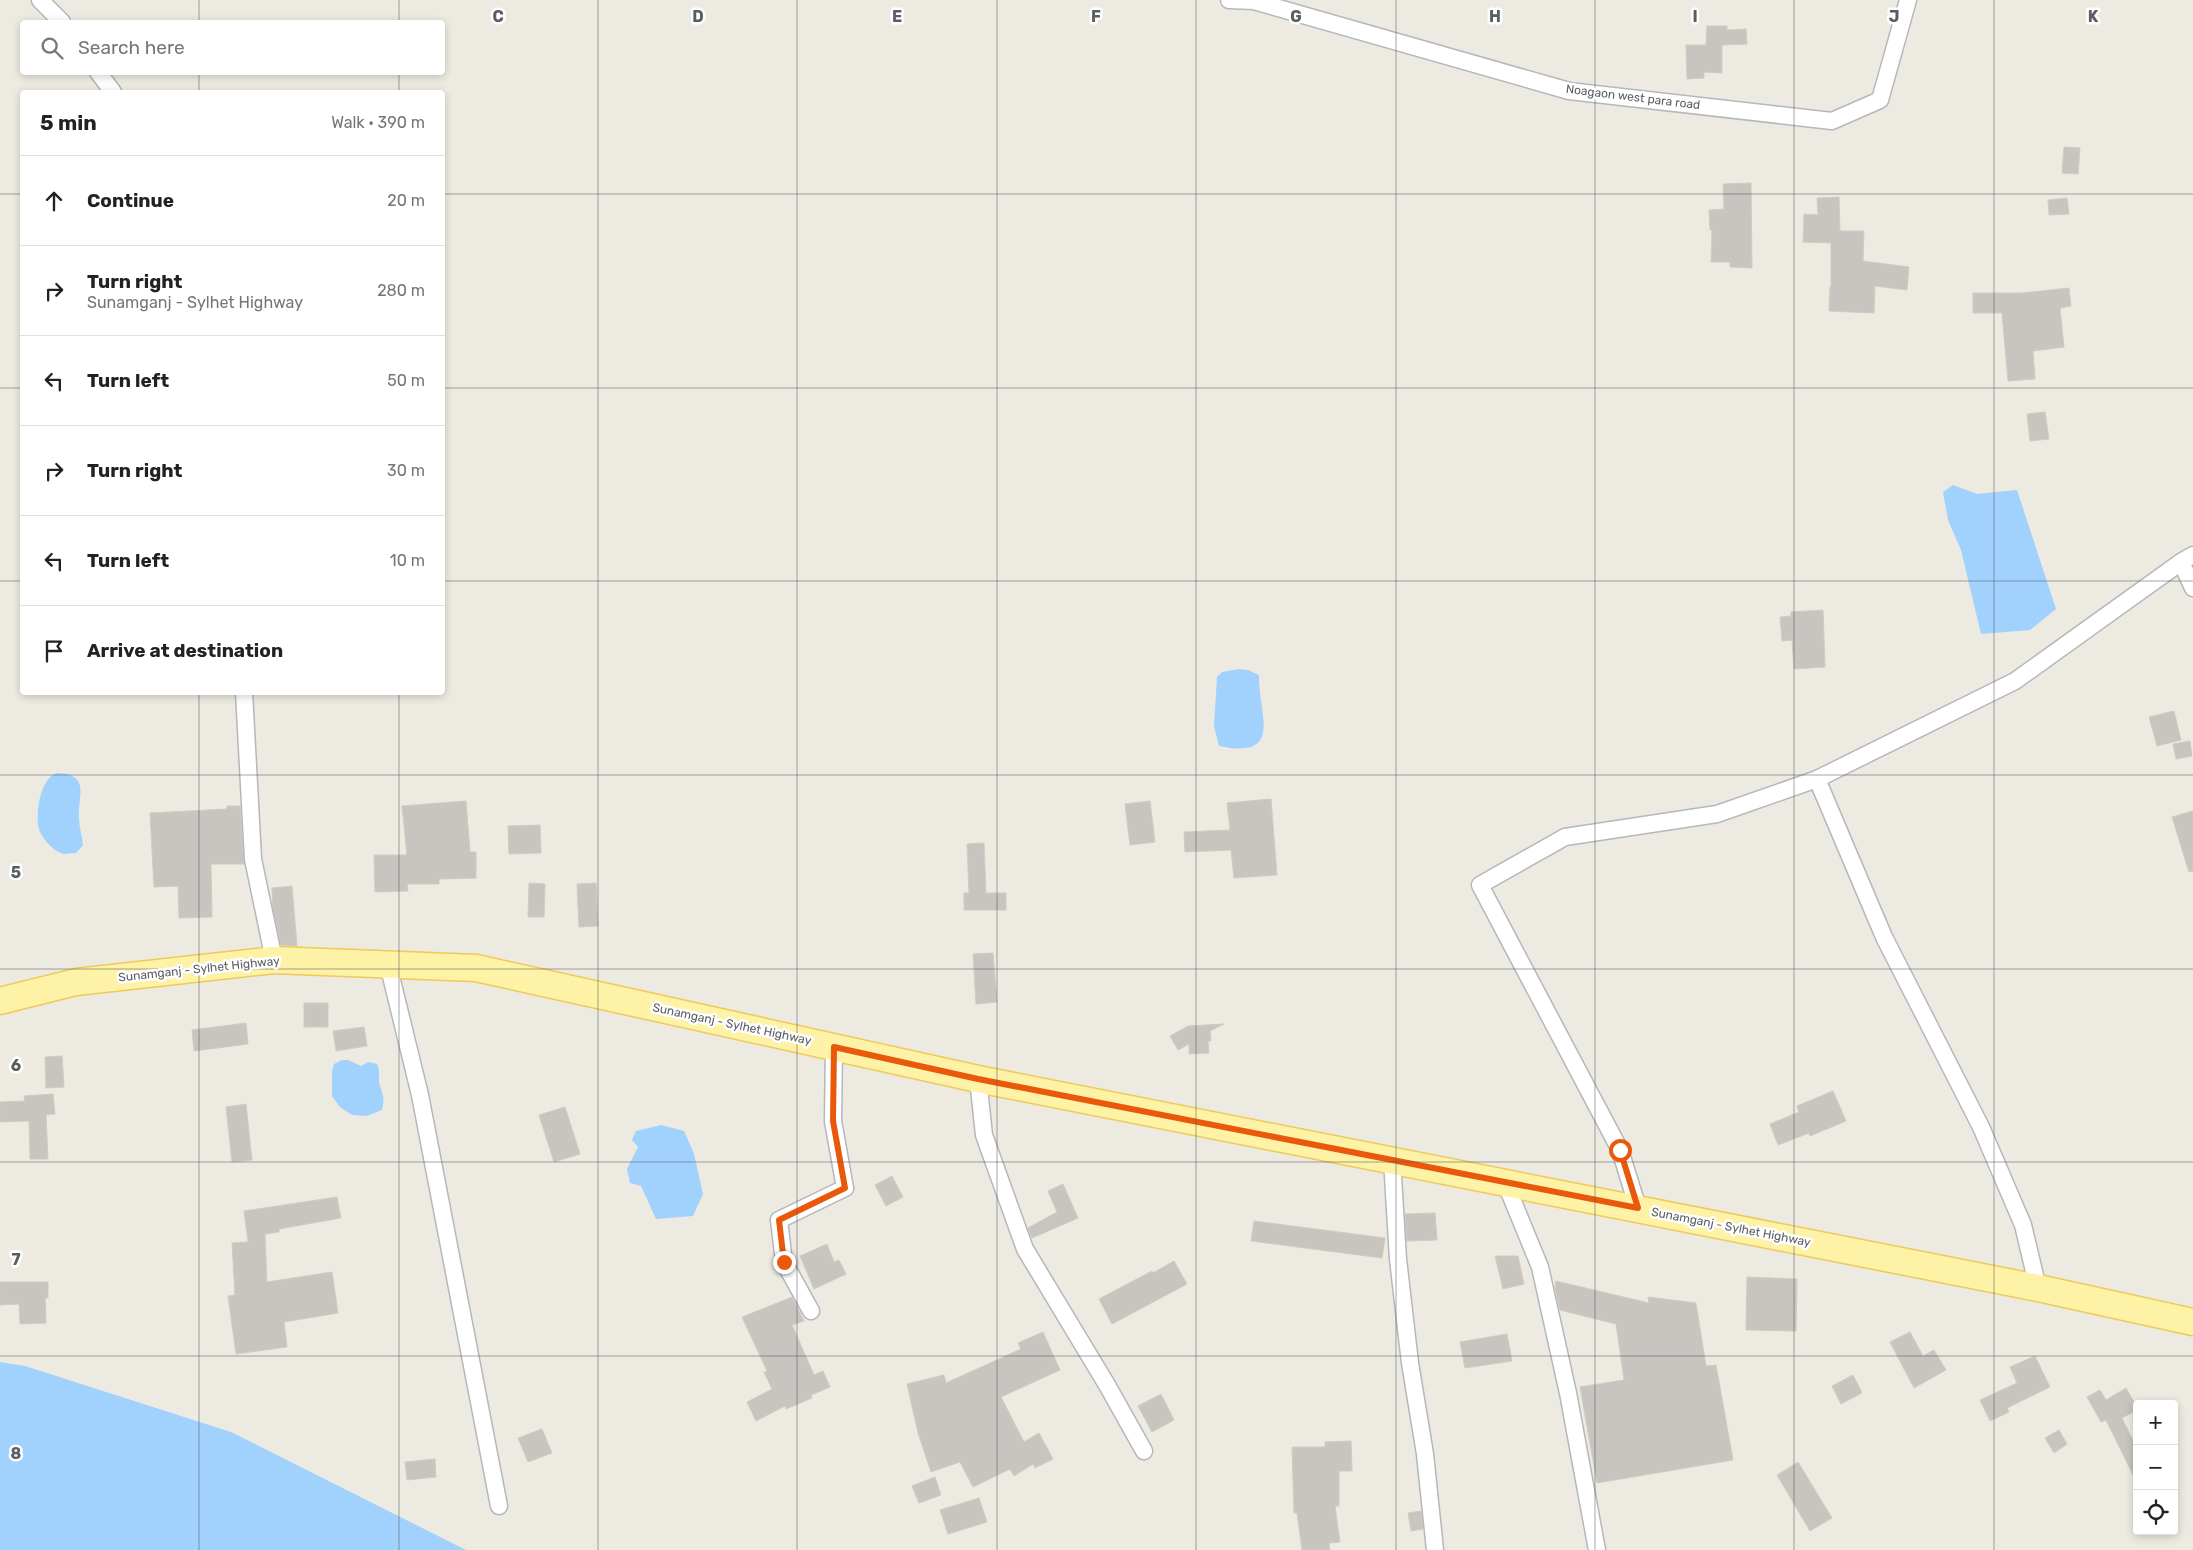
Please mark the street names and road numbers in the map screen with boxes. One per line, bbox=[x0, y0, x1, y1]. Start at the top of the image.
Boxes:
street label: Noagaon west para road bbox=[1565, 82, 1701, 112]
street label: Sunamganj - Sylhet Highway bbox=[118, 954, 281, 984]
street label: Sunamganj - Sylhet Highway bbox=[651, 1000, 813, 1048]
street label: Sunamganj - Sylhet Highway bbox=[1650, 1205, 1812, 1249]

